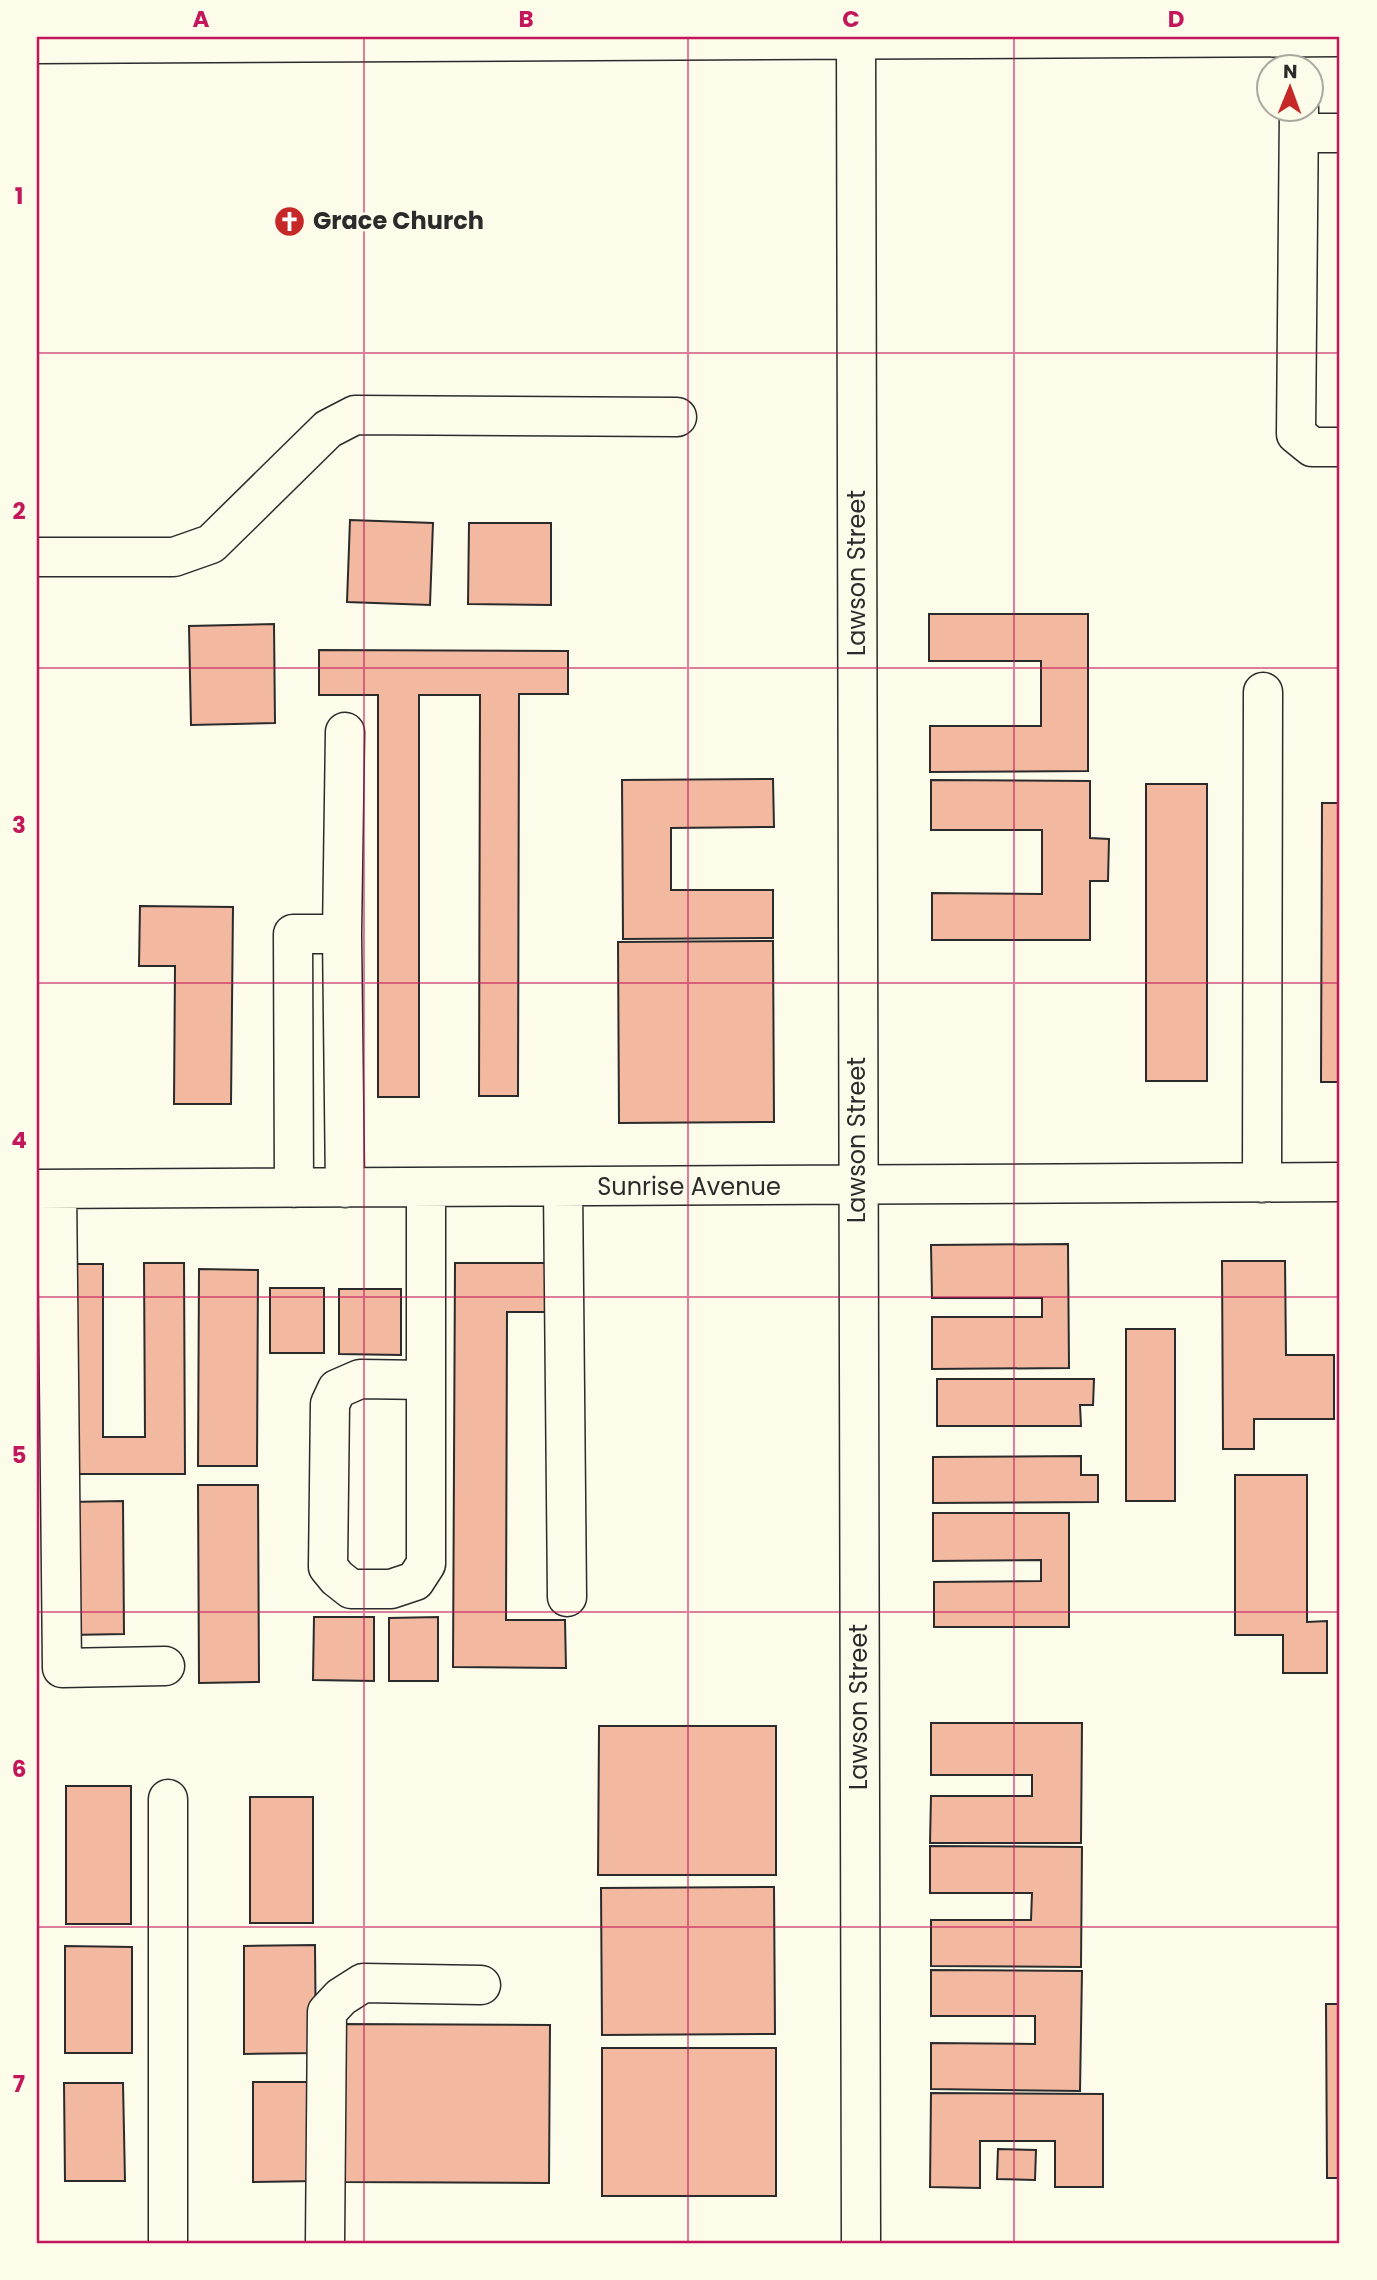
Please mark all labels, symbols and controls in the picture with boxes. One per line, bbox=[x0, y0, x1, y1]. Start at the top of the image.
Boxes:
text: A bbox=[193, 3, 210, 35]
text: B bbox=[518, 3, 534, 35]
text: C bbox=[842, 3, 860, 35]
text: D bbox=[1168, 3, 1184, 35]
north arrow bbox=[1254, 52, 1324, 122]
text: N bbox=[1283, 58, 1298, 85]
text: 1 bbox=[15, 180, 23, 212]
church icon: Grace Church bbox=[273, 204, 307, 238]
place label: Grace Church bbox=[313, 204, 484, 237]
street label: Lawson Street bbox=[840, 490, 873, 656]
text: 2 bbox=[12, 495, 26, 527]
text: 3 bbox=[12, 809, 26, 841]
street label: Lawson Street bbox=[840, 1057, 873, 1223]
text: 4 bbox=[11, 1124, 27, 1156]
street label: Sunrise Avenue bbox=[597, 1170, 781, 1203]
text: 5 bbox=[12, 1439, 26, 1471]
street label: Lawson Street bbox=[842, 1624, 875, 1790]
text: 6 bbox=[12, 1753, 26, 1785]
text: 7 bbox=[13, 2068, 25, 2100]

